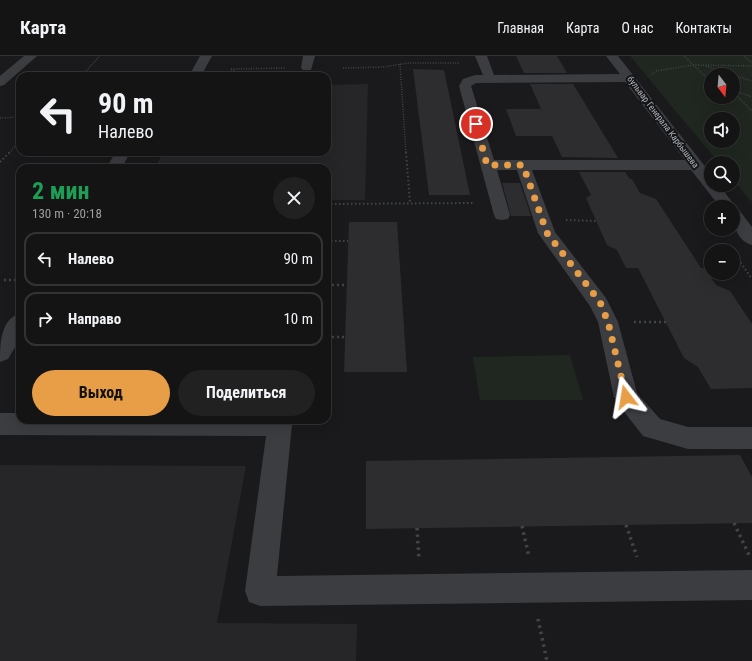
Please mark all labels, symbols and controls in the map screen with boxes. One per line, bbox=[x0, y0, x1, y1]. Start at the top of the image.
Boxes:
text: Карта bbox=[20, 16, 66, 39]
text: Главная bbox=[497, 20, 544, 36]
text: Карта bbox=[566, 20, 599, 36]
text: О нас bbox=[621, 20, 653, 36]
text: Контакты bbox=[675, 20, 732, 36]
north arrow bbox=[704, 68, 740, 104]
map controls bbox=[704, 68, 740, 280]
street label: бульвар Генерала Карбышева bbox=[625, 74, 701, 170]
text: 90 m bbox=[98, 87, 154, 120]
icon: left bbox=[32, 88, 84, 140]
pin bbox=[459, 107, 493, 141]
button: sound bbox=[704, 112, 740, 148]
icon: arrive bbox=[465, 113, 487, 135]
text: Налево bbox=[98, 121, 154, 142]
button: search bbox=[704, 156, 740, 192]
text: 2 мин bbox=[32, 177, 90, 205]
button: close bbox=[273, 177, 315, 219]
button: + bbox=[704, 200, 740, 236]
text: 130 m · 20:18 bbox=[32, 206, 102, 221]
button: − bbox=[704, 244, 740, 280]
icon: left bbox=[34, 248, 56, 270]
text: Налево bbox=[68, 250, 114, 268]
text: 90 m bbox=[283, 250, 313, 268]
icon: right bbox=[34, 308, 56, 330]
text: Направо bbox=[68, 310, 121, 328]
text: 10 m bbox=[283, 310, 313, 328]
button: Выход bbox=[32, 370, 170, 416]
button: Поделиться bbox=[178, 370, 315, 416]
position arrow bbox=[605, 376, 647, 418]

